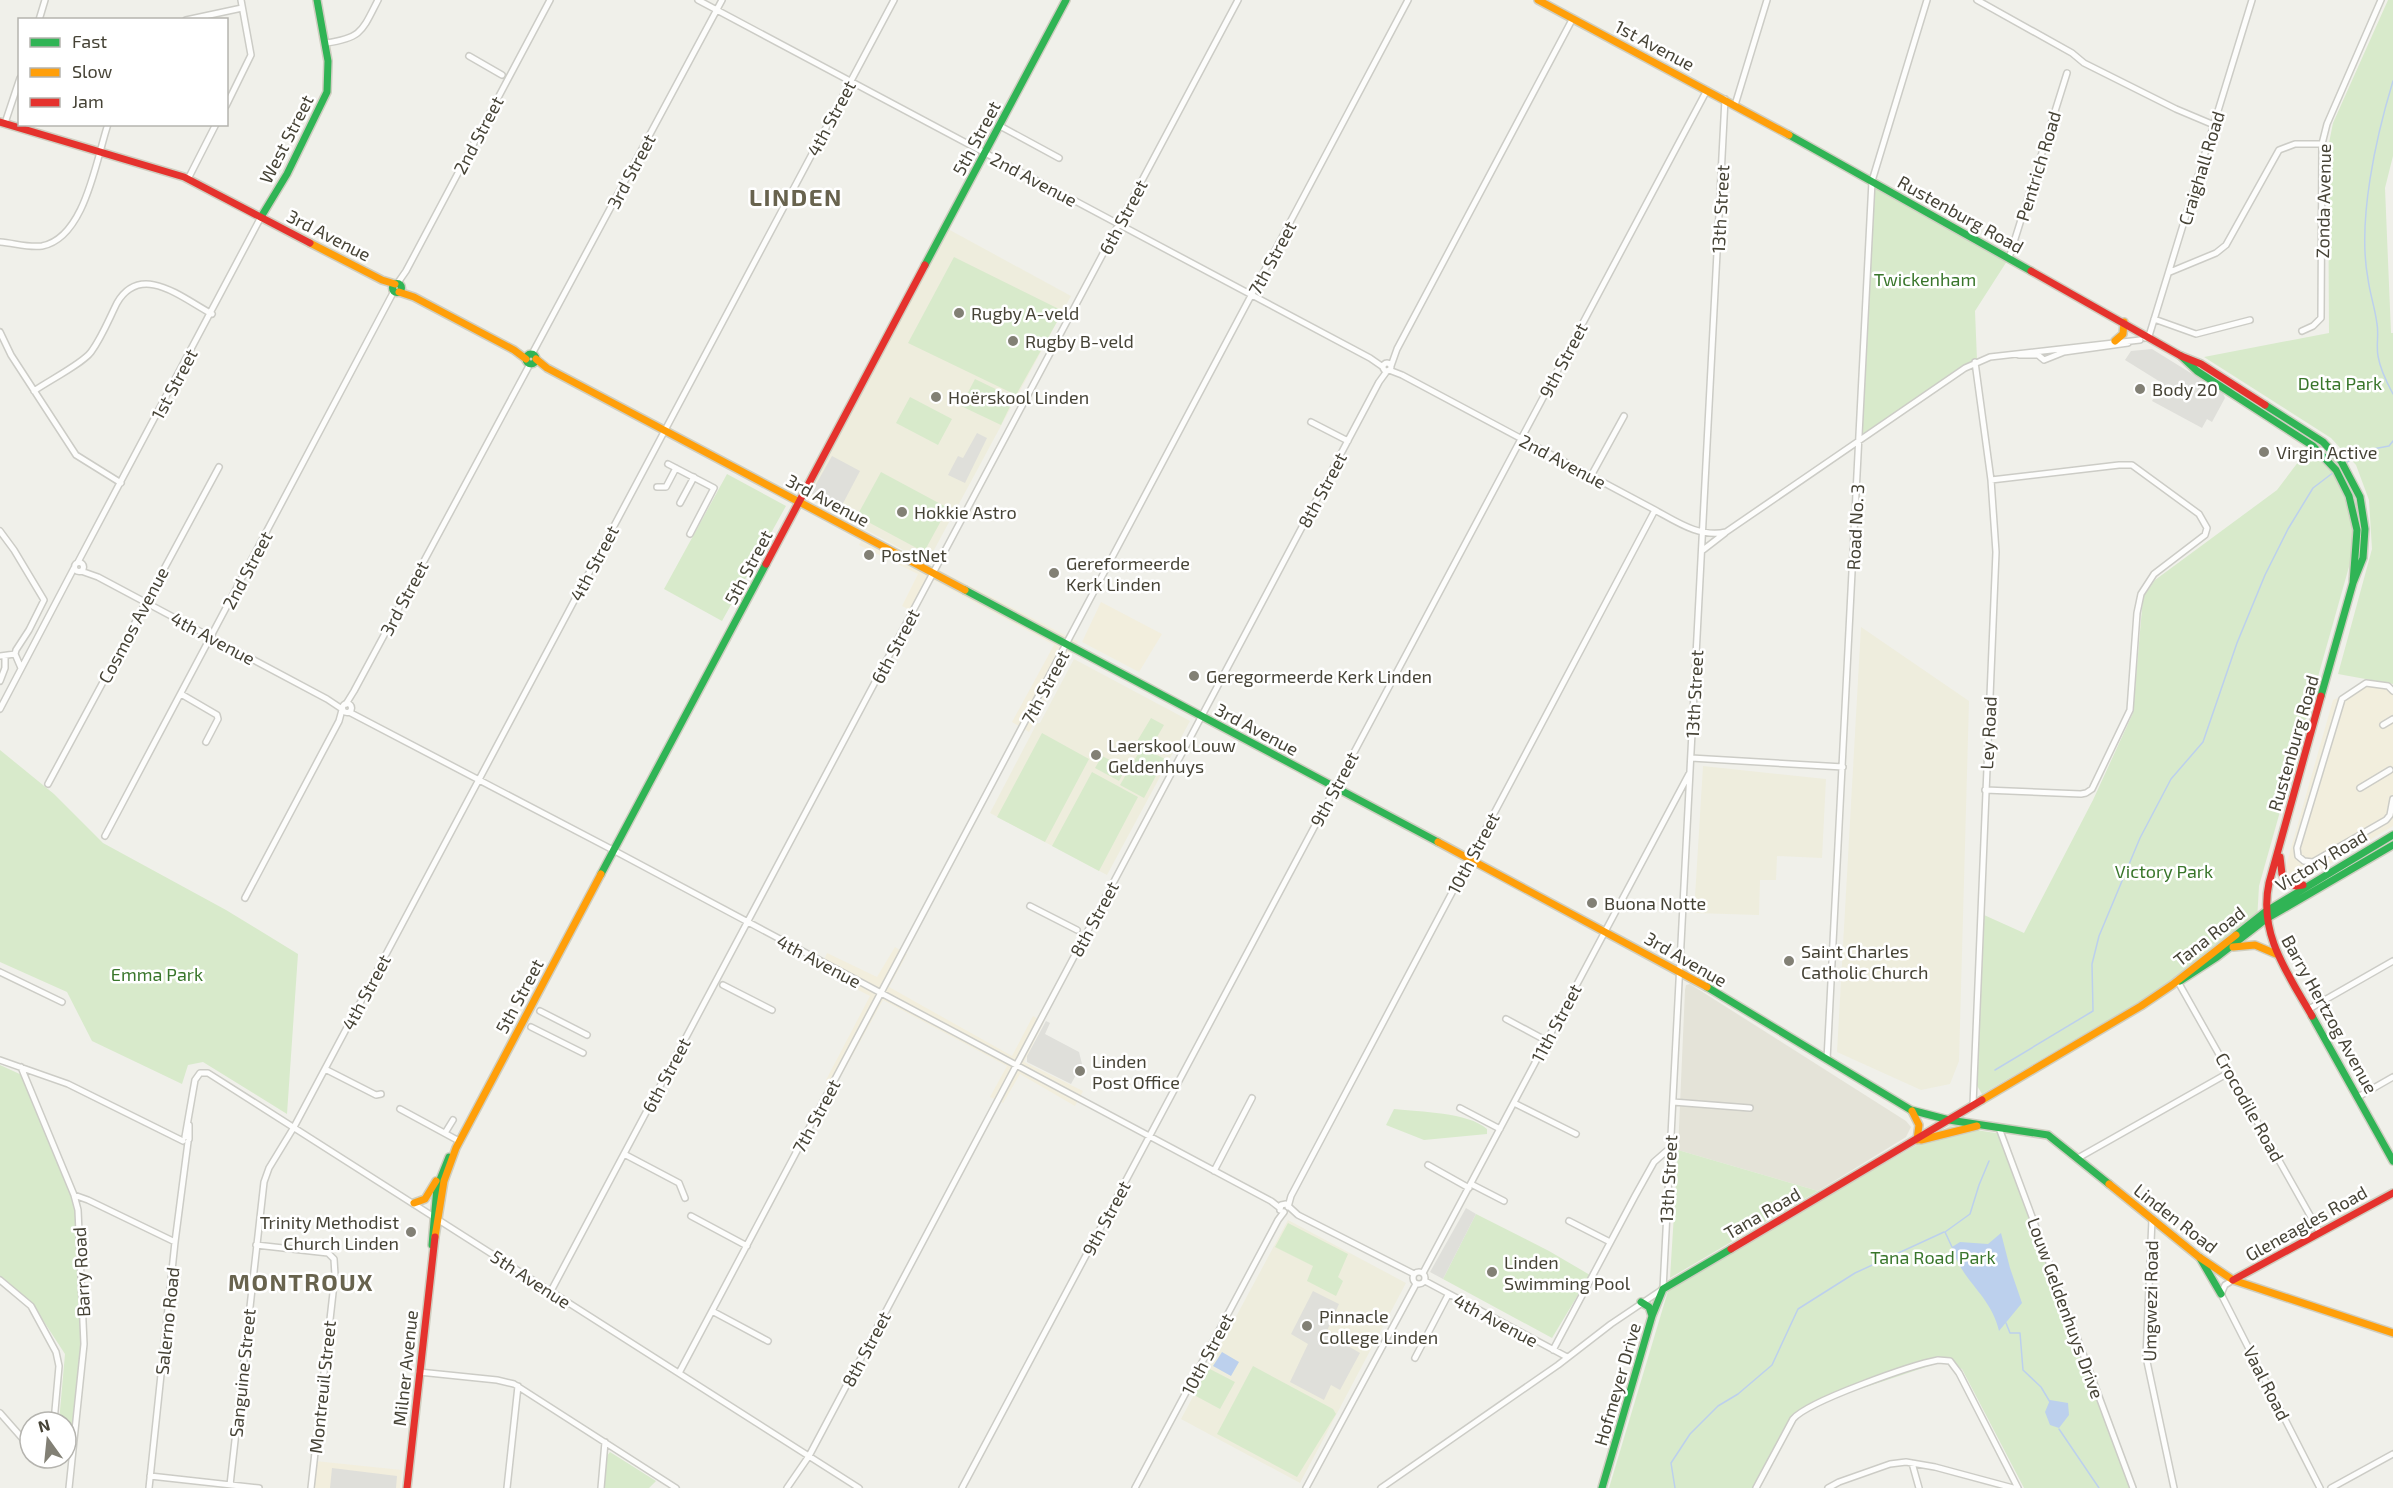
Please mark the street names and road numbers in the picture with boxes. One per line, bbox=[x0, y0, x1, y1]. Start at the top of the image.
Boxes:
street label: 1st Avenue bbox=[1611, 15, 1699, 75]
street label: 4th Street bbox=[802, 76, 860, 160]
street label: West Street bbox=[254, 91, 318, 187]
street label: 2nd Street bbox=[448, 92, 508, 178]
street label: 5th Street bbox=[947, 97, 1005, 179]
street label: Pentrich Road bbox=[2011, 108, 2065, 224]
street label: Craighall Road bbox=[2173, 108, 2229, 228]
street label: 3rd Street bbox=[602, 130, 660, 212]
street label: Zonda Avenue bbox=[2311, 143, 2335, 259]
street label: 2nd Avenue bbox=[987, 147, 1081, 211]
street label: 13th Street bbox=[1707, 164, 1733, 254]
street label: Rustenburg Road bbox=[1894, 170, 2028, 258]
street label: 6th Street bbox=[1094, 176, 1152, 258]
street label: 3rd Avenue bbox=[283, 204, 375, 266]
street label: 7th Street bbox=[1243, 217, 1301, 299]
street label: 9th Street bbox=[1534, 319, 1592, 401]
street label: 1st Street bbox=[146, 345, 202, 423]
street label: 2nd Avenue bbox=[1516, 429, 1610, 493]
street label: 8th Street bbox=[1293, 448, 1351, 531]
street label: 3rd Avenue bbox=[783, 469, 873, 531]
street label: Road No. 3 bbox=[1842, 483, 1868, 571]
street label: 4th Street bbox=[565, 521, 623, 605]
street label: 5th Street bbox=[719, 526, 777, 608]
street label: 2nd Street bbox=[217, 527, 277, 613]
street label: 3rd Street bbox=[375, 557, 433, 639]
street label: Cosmos Avenue bbox=[93, 563, 173, 687]
street label: 6th Street bbox=[866, 605, 924, 687]
street label: 4th Avenue bbox=[167, 607, 259, 669]
street label: 7th Street bbox=[1016, 646, 1074, 728]
street label: 13th Street bbox=[1681, 649, 1707, 739]
street label: Rustenburg Road bbox=[2263, 672, 2323, 814]
street label: Ley Road bbox=[1975, 696, 2001, 770]
street label: 3rd Avenue bbox=[1212, 698, 1302, 760]
street label: 9th Street bbox=[1305, 748, 1363, 830]
street label: 10th Street bbox=[1442, 808, 1504, 898]
street label: Victory Road bbox=[2271, 824, 2371, 896]
street label: 8th Street bbox=[1065, 877, 1123, 960]
street label: Tana Road bbox=[2169, 901, 2249, 971]
street label: 3rd Avenue bbox=[1641, 927, 1731, 991]
street label: 4th Avenue bbox=[773, 930, 865, 992]
street label: Barry Hertzog Avenue bbox=[2277, 931, 2383, 1097]
street label: 4th Street bbox=[337, 950, 395, 1034]
street label: 5th Street bbox=[490, 955, 548, 1037]
street label: 11th Street bbox=[1526, 980, 1586, 1066]
street label: 6th Street bbox=[637, 1034, 695, 1116]
street label: Crocodile Road bbox=[2211, 1048, 2289, 1166]
street label: 7th Street bbox=[787, 1075, 845, 1157]
street label: 13th Street bbox=[1655, 1134, 1681, 1224]
street label: 9th Street bbox=[1077, 1177, 1135, 1259]
street label: Linden Road bbox=[2130, 1179, 2222, 1257]
street label: Gleneagles Road bbox=[2241, 1180, 2371, 1266]
street label: Tana Road bbox=[1720, 1182, 1804, 1244]
street label: Louw Geldenhuys Drive bbox=[2023, 1214, 2109, 1402]
street label: Barry Road bbox=[68, 1226, 94, 1318]
street label: Umgwezi Road bbox=[2138, 1240, 2162, 1362]
street label: 5th Avenue bbox=[487, 1245, 575, 1313]
street label: Salerno Road bbox=[150, 1266, 184, 1376]
street label: 4th Avenue bbox=[1450, 1289, 1542, 1351]
street label: Sanguine Street bbox=[224, 1307, 260, 1438]
street label: 8th Street bbox=[837, 1307, 895, 1390]
street label: Milner Avenue bbox=[388, 1309, 422, 1427]
street label: 10th Street bbox=[1176, 1309, 1238, 1399]
street label: Montreuil Street bbox=[304, 1319, 340, 1455]
street label: Hofmeyer Drive bbox=[1589, 1320, 1645, 1448]
street label: Vaal Road bbox=[2239, 1342, 2295, 1424]

